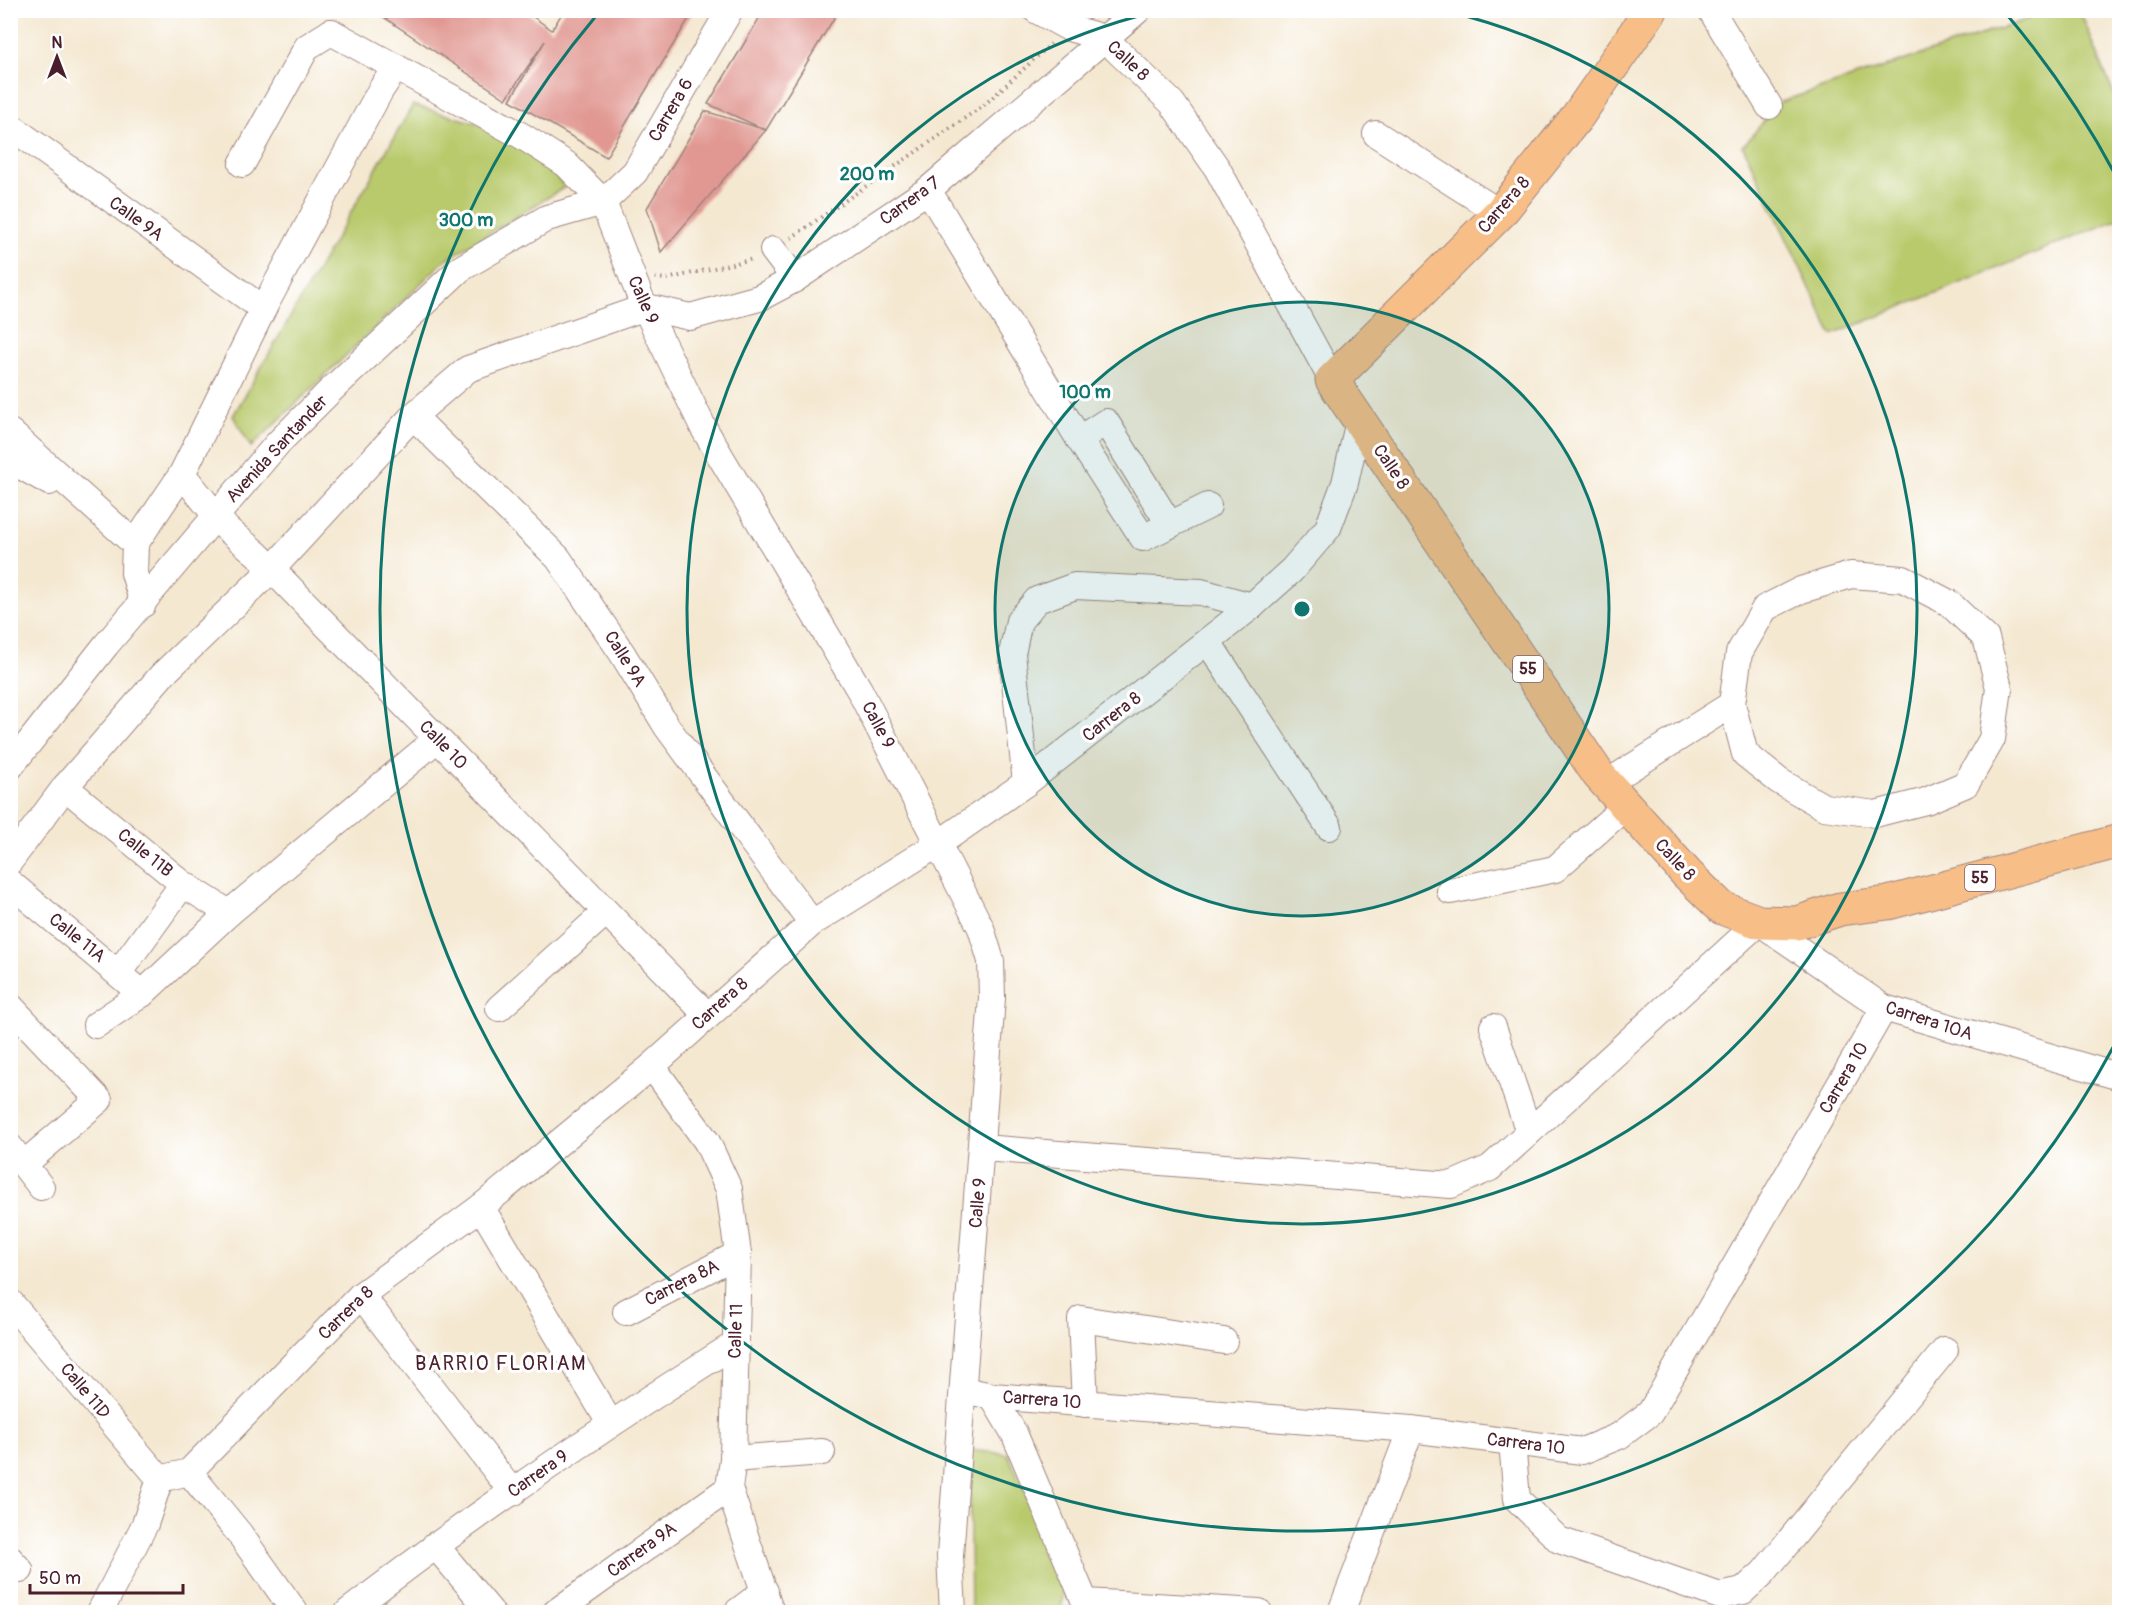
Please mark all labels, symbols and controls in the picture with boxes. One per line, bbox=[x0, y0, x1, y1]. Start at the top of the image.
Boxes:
north arrow bbox=[27, 27, 87, 87]
text: N bbox=[52, 33, 63, 53]
street label: Calle 8 bbox=[1102, 36, 1154, 86]
street label: Carrera 6 bbox=[644, 74, 698, 146]
text: 200 m bbox=[840, 163, 894, 186]
street label: Carrera 7 bbox=[875, 171, 945, 231]
street label: Carrera 8 bbox=[1473, 172, 1535, 238]
street label: Calle 9A bbox=[104, 192, 168, 247]
text: 300 m bbox=[439, 209, 493, 232]
street label: Calle 9 bbox=[622, 272, 664, 328]
text: 100 m bbox=[1059, 381, 1111, 404]
street label: Avenida Santander bbox=[221, 390, 333, 508]
street label: Calle 8 bbox=[1368, 440, 1414, 494]
centre of rings bbox=[1292, 599, 1312, 619]
street label: Calle 9A bbox=[599, 627, 651, 692]
road number: 55 bbox=[1513, 656, 1543, 682]
street label: Carrera 8 bbox=[1078, 687, 1146, 747]
street label: Calle 9 bbox=[856, 697, 900, 753]
street label: Calle 10 bbox=[414, 715, 472, 775]
street label: Calle 11B bbox=[112, 824, 178, 882]
street label: Calle 8 bbox=[1650, 834, 1700, 886]
road number: 55 bbox=[1965, 865, 1995, 891]
street label: Calle 11A bbox=[44, 908, 110, 968]
street label: Carrera 8 bbox=[687, 972, 753, 1036]
street label: Carrera 10A bbox=[1882, 996, 1976, 1046]
street label: Carrera 10 bbox=[1814, 1038, 1874, 1118]
street label: Calle 9 bbox=[964, 1177, 992, 1229]
street label: Carrera 8A bbox=[641, 1254, 723, 1311]
street label: Carrera 8 bbox=[313, 1281, 379, 1345]
street label: Calle 11 bbox=[724, 1303, 748, 1359]
district label: BARRIO FLORIAM bbox=[415, 1351, 587, 1376]
street label: Calle 11D bbox=[55, 1358, 115, 1424]
street label: Carrera 10 bbox=[1002, 1386, 1082, 1414]
street label: Carrera 10 bbox=[1485, 1428, 1567, 1460]
street label: Carrera 9 bbox=[503, 1445, 573, 1503]
street label: Carrera 9A bbox=[603, 1517, 682, 1583]
scale bar bbox=[30, 1557, 183, 1595]
text: 50 m bbox=[39, 1567, 81, 1590]

